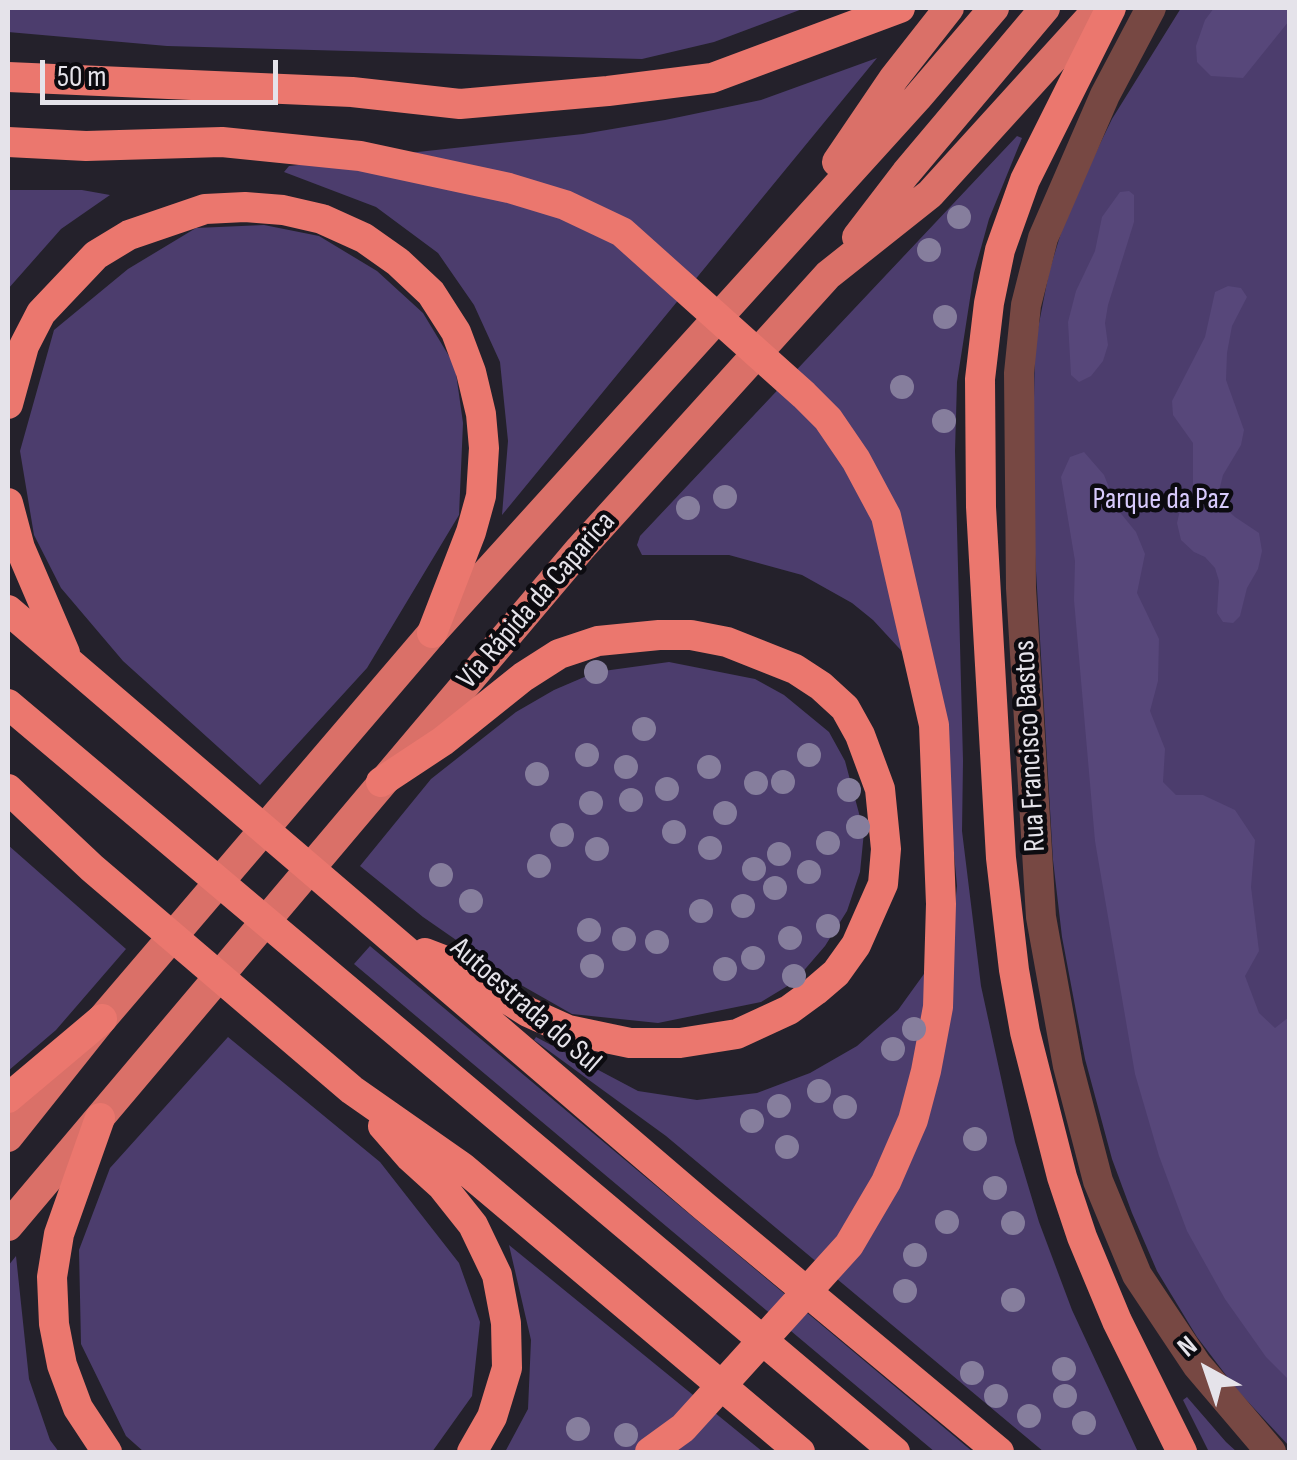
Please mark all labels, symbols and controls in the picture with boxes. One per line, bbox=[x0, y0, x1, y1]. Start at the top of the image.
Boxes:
scale bar bbox=[45, 40, 282, 102]
text: 50 m bbox=[57, 59, 106, 95]
park label: Parque da Paz bbox=[1092, 482, 1230, 518]
street label: Via Rápida da Caparica bbox=[450, 505, 624, 697]
street label: Rua Francisco Bastos bbox=[1007, 639, 1055, 853]
street label: Autoestrada do Sul bbox=[442, 931, 608, 1081]
north arrow bbox=[1157, 1320, 1257, 1420]
text: N bbox=[1171, 1329, 1204, 1364]

